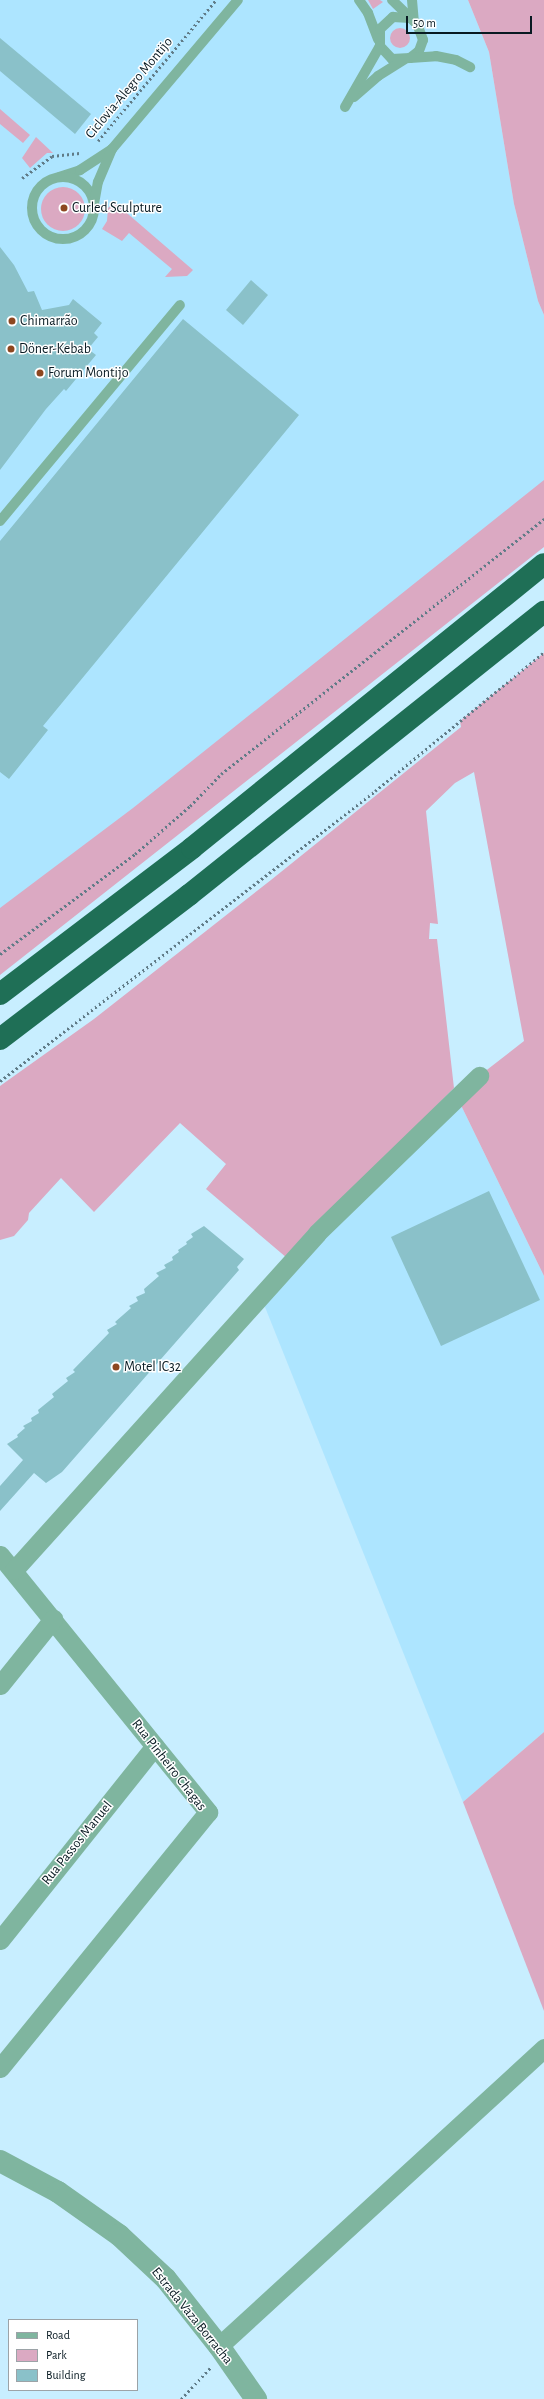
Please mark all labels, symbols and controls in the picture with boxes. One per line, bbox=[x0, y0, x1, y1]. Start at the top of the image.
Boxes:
scale bar bbox=[408, 8, 534, 34]
text: 50 m bbox=[413, 17, 436, 29]
street label: Ciclovia-Alegro Montijo bbox=[82, 34, 176, 142]
place label: Curled Sculpture bbox=[72, 200, 162, 216]
marker: Curled Sculpture bbox=[59, 203, 69, 213]
place label: Chimarrão bbox=[20, 313, 78, 329]
marker: Chimarrão bbox=[7, 316, 17, 326]
place label: Döner-Kebab bbox=[19, 341, 91, 357]
marker: Döner-Kebab bbox=[6, 344, 16, 354]
place label: Forum Montijo bbox=[48, 365, 128, 381]
marker: Forum Montijo bbox=[35, 368, 45, 378]
place label: Motel IC32 bbox=[124, 1359, 181, 1375]
marker: Motel IC32 bbox=[111, 1362, 121, 1372]
street label: Rua Pinheiro Chagas bbox=[128, 1716, 210, 1814]
street label: Rua Passos Manuel bbox=[38, 1798, 116, 1888]
street label: Estrada Vaza Borracha bbox=[148, 2264, 236, 2368]
legend bbox=[8, 2319, 138, 2391]
text: Road bbox=[46, 2329, 70, 2341]
text: Park bbox=[46, 2349, 67, 2361]
text: Building bbox=[46, 2369, 86, 2381]

